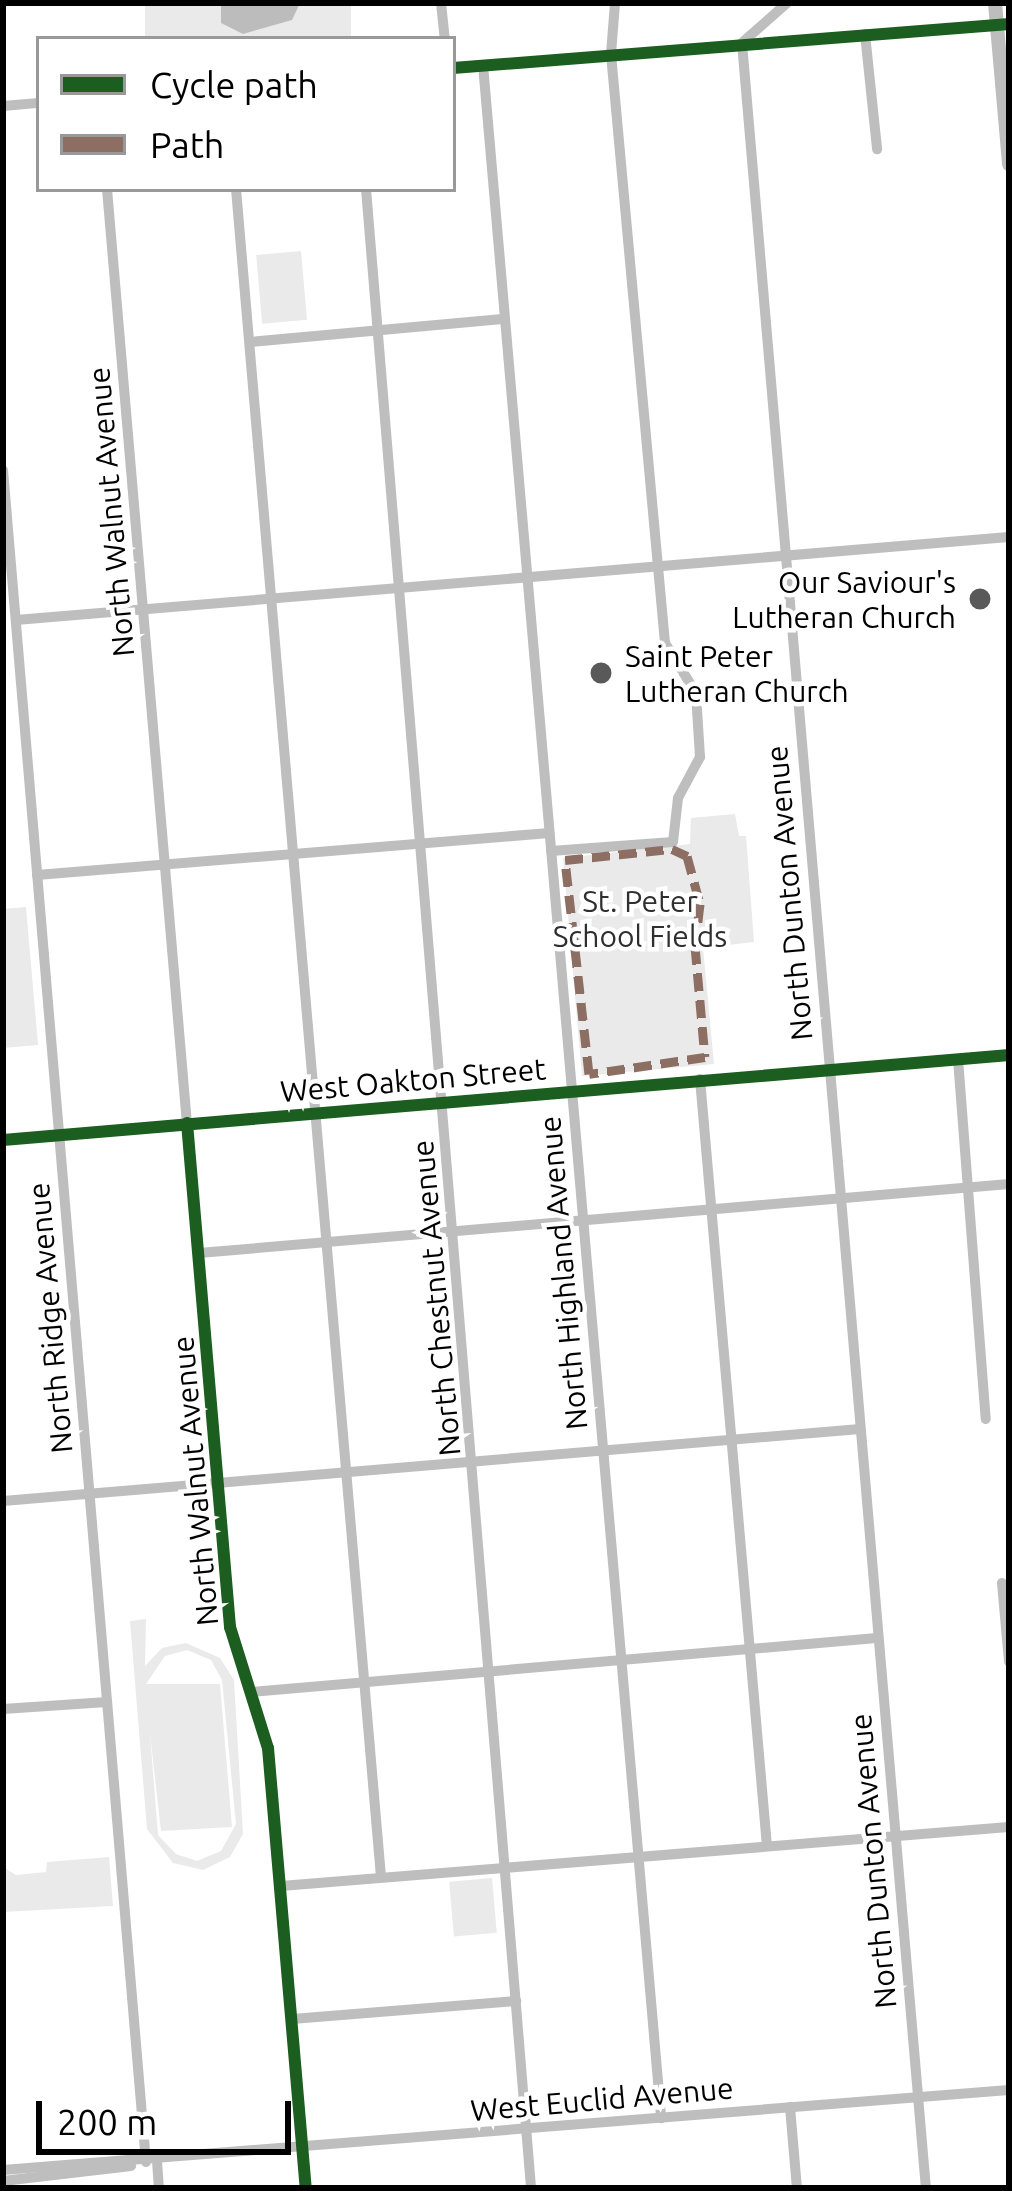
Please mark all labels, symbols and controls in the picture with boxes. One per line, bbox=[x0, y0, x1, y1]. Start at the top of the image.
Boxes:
legend bbox=[36, 36, 456, 192]
text: Cycle path bbox=[150, 64, 318, 105]
text: Path bbox=[150, 124, 224, 165]
street label: North Walnut Avenue bbox=[80, 366, 142, 658]
place label: Our Saviour's Lutheran Church bbox=[732, 564, 956, 634]
marker: Our Saviour's Lutheran Church bbox=[967, 586, 993, 612]
place label: Saint Peter Lutheran Church bbox=[625, 638, 849, 708]
marker: Saint Peter Lutheran Church bbox=[588, 660, 614, 686]
street label: North Dunton Avenue bbox=[758, 744, 820, 1042]
park label: St. Peter School Fields bbox=[553, 883, 727, 954]
street label: West Oakton Street bbox=[279, 1050, 547, 1110]
street label: North Highland Avenue bbox=[531, 1115, 595, 1431]
street label: North Chestnut Avenue bbox=[404, 1139, 468, 1457]
street label: North Ridge Avenue bbox=[20, 1181, 80, 1455]
street label: North Walnut Avenue bbox=[164, 1335, 226, 1627]
street label: North Dunton Avenue bbox=[842, 1712, 904, 2010]
street label: West Euclid Avenue bbox=[469, 2070, 735, 2128]
scale bar bbox=[42, 2077, 297, 2151]
text: 200 m bbox=[57, 2101, 157, 2142]

